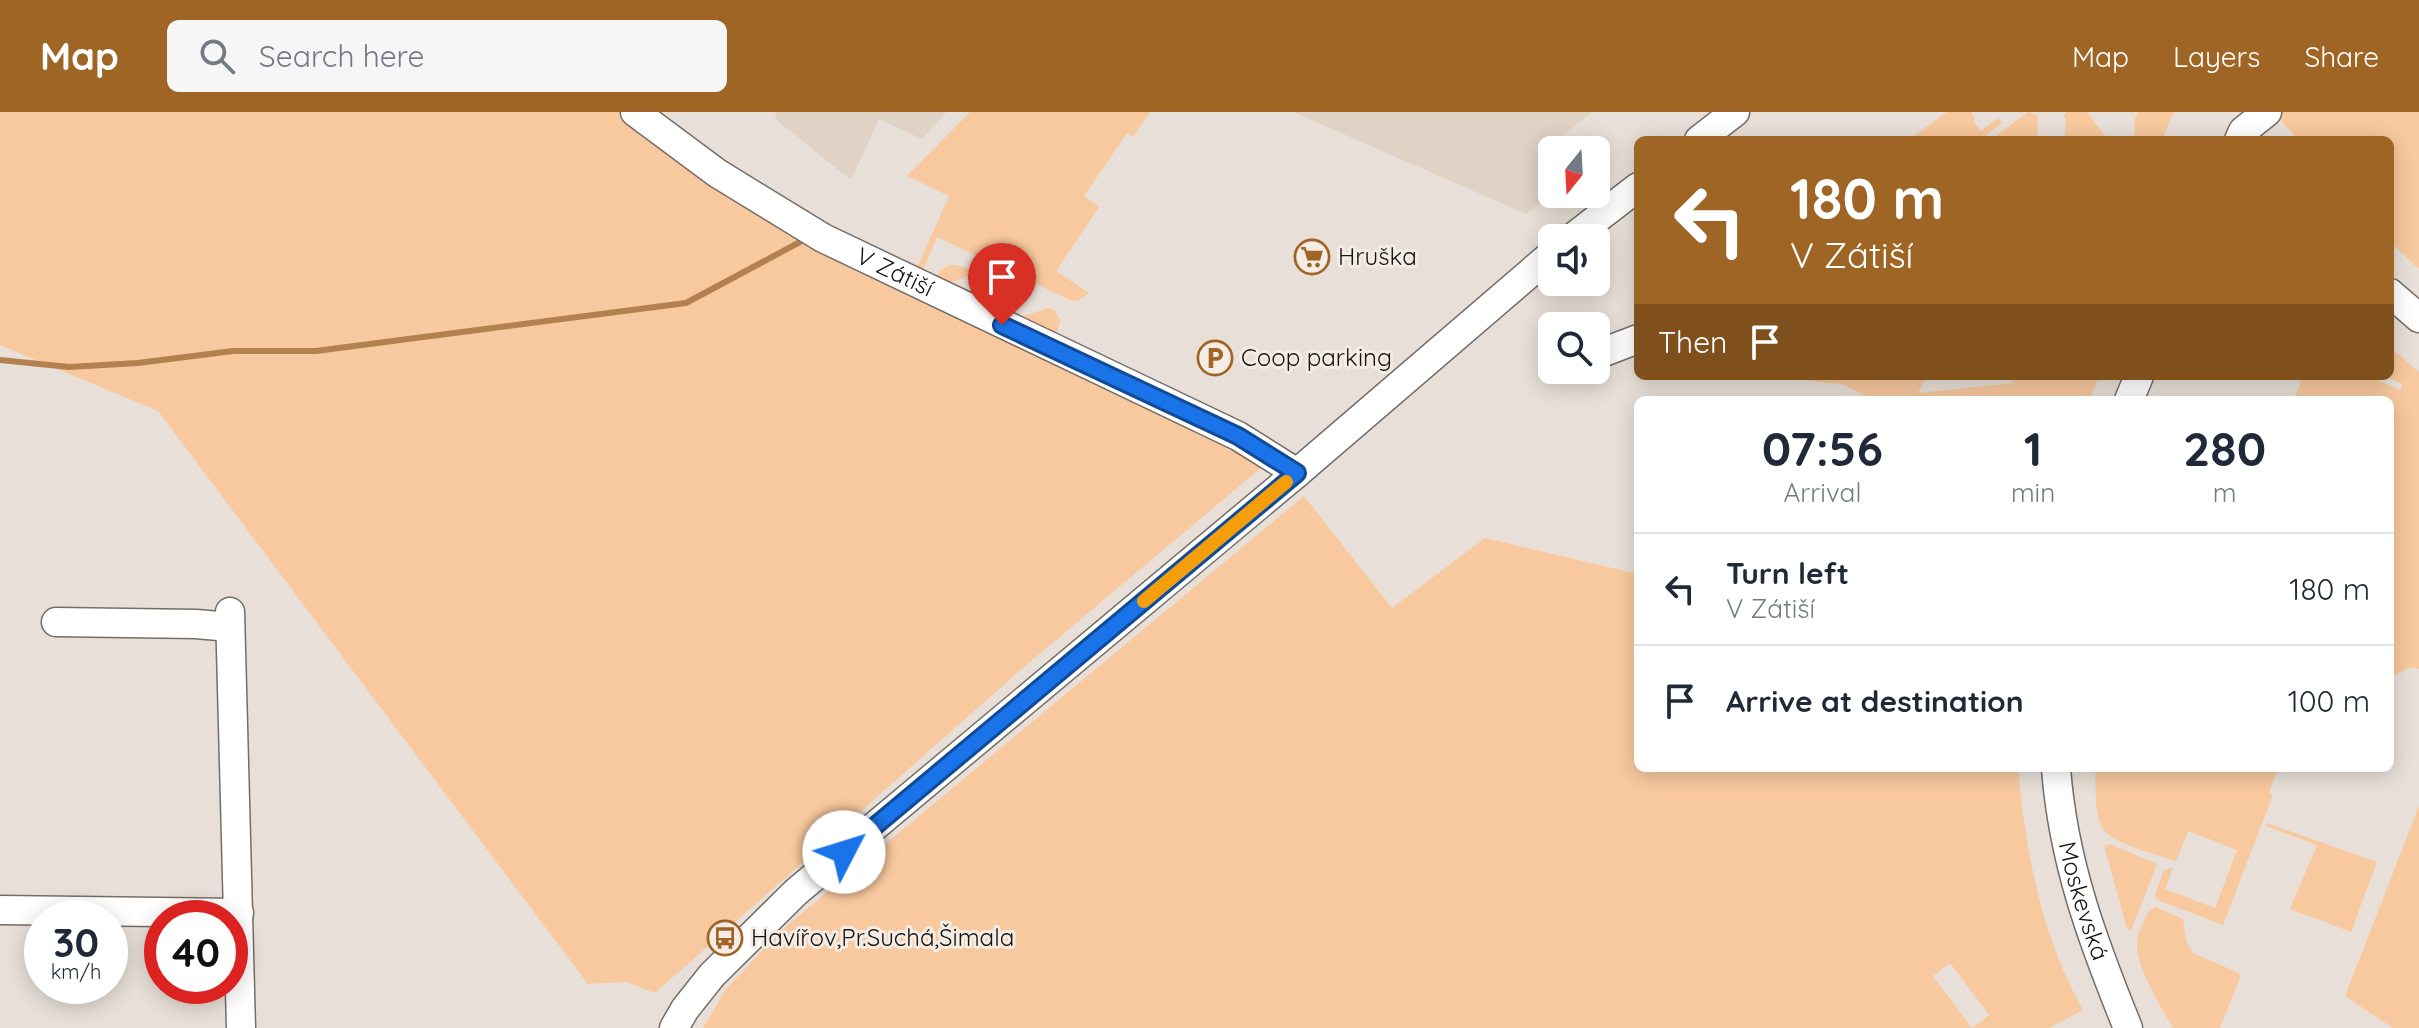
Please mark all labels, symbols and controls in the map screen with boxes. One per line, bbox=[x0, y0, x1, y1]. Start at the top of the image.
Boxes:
search box bbox=[167, 20, 727, 92]
text: Map bbox=[40, 32, 119, 80]
icon: search bbox=[195, 34, 239, 78]
text: Search here bbox=[259, 37, 424, 75]
text: Map bbox=[2072, 39, 2129, 74]
text: Layers bbox=[2173, 39, 2260, 74]
text: Share bbox=[2304, 39, 2379, 74]
north arrow bbox=[1538, 136, 1610, 208]
map controls bbox=[1538, 136, 1610, 384]
text: 180 m bbox=[1790, 163, 1944, 233]
icon: left bbox=[1658, 168, 1762, 272]
button: sound bbox=[1538, 224, 1610, 296]
text: V Zátiší bbox=[1790, 232, 1913, 277]
supermarket icon: Hruška bbox=[1293, 238, 1331, 276]
street label: V Zátiší bbox=[852, 240, 939, 303]
place label: Hruška bbox=[1338, 241, 1417, 271]
pin bbox=[968, 243, 1036, 325]
icon: arrive bbox=[980, 255, 1024, 299]
button: search bbox=[1538, 312, 1610, 384]
icon: arrive bbox=[1743, 320, 1787, 364]
text: Then bbox=[1658, 323, 1727, 361]
parking icon: Coop parking bbox=[1196, 339, 1234, 377]
place label: Coop parking bbox=[1241, 342, 1392, 372]
text: 07:56 bbox=[1762, 418, 1883, 478]
text: 1 bbox=[2024, 418, 2042, 478]
text: 280 bbox=[2183, 418, 2266, 478]
text: Arrival bbox=[1784, 476, 1861, 509]
text: min bbox=[2011, 476, 2055, 509]
text: m bbox=[2213, 476, 2236, 509]
text: Turn left bbox=[1726, 554, 1849, 592]
icon: left bbox=[1658, 567, 1702, 611]
text: 180 m bbox=[2289, 570, 2370, 608]
text: V Zátiší bbox=[1726, 592, 1815, 625]
icon: arrive bbox=[1658, 679, 1702, 723]
text: Arrive at destination bbox=[1726, 682, 2024, 720]
text: 100 m bbox=[2288, 682, 2370, 720]
position arrow bbox=[802, 810, 886, 894]
street label: Moskevská bbox=[2053, 839, 2116, 964]
speed limit sign: 40 bbox=[144, 900, 248, 1004]
text: 30 bbox=[53, 917, 99, 967]
bus stop icon: Havířov,Pr.Suchá,Šimala bbox=[706, 919, 744, 957]
place label: Havířov,Pr.Suchá,Šimala bbox=[751, 922, 1014, 952]
text: km/h bbox=[51, 959, 101, 984]

